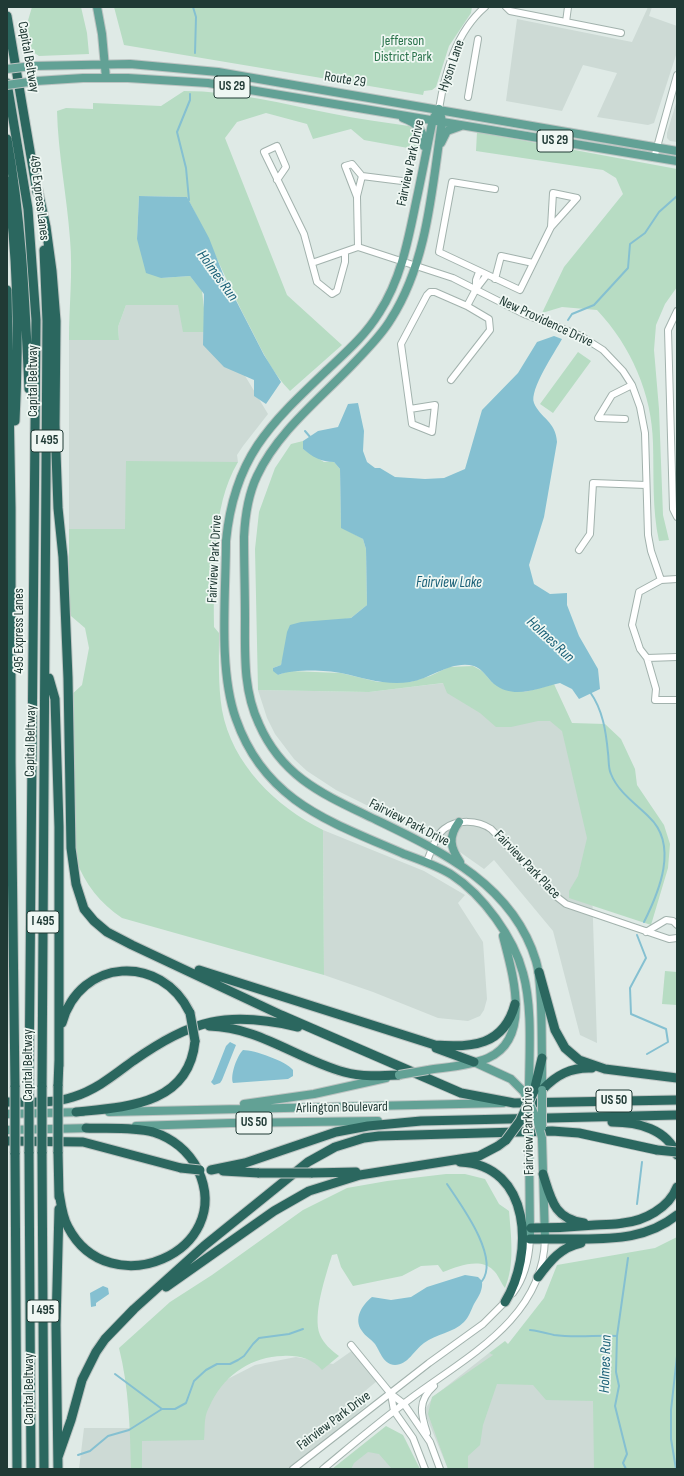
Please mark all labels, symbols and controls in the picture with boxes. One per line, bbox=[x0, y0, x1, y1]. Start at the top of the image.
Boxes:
street label: Capital Beltway bbox=[13, 20, 43, 94]
park label: Jefferson District Park bbox=[374, 33, 432, 66]
street label: Hyson Lane bbox=[435, 38, 469, 94]
street label: Route 29 bbox=[323, 68, 367, 92]
road number: US 29 bbox=[214, 76, 250, 98]
street label: Fairview Park Drive bbox=[394, 118, 428, 208]
road number: US 29 bbox=[537, 130, 573, 152]
street label: 495 Express Lanes bbox=[25, 155, 53, 241]
water label: Holmes Run bbox=[193, 247, 241, 305]
street label: New Providence Drive bbox=[496, 293, 596, 351]
street label: Capital Beltway bbox=[25, 345, 41, 417]
road number: I 495 bbox=[31, 430, 63, 452]
street label: Fairview Park Drive bbox=[204, 515, 226, 603]
water label: Fairview Lake bbox=[416, 574, 482, 592]
street label: 495 Express Lanes bbox=[11, 588, 27, 674]
water label: Holmes Run bbox=[523, 614, 577, 666]
street label: Capital Beltway bbox=[22, 705, 40, 777]
street label: Fairview Park Drive bbox=[366, 796, 452, 850]
street label: Fairview Park Place bbox=[490, 827, 564, 903]
road number: I 495 bbox=[27, 911, 59, 933]
street label: Capital Beltway bbox=[20, 1029, 36, 1101]
street label: Fairview Park Drive bbox=[520, 1087, 538, 1175]
road number: US 50 bbox=[596, 1090, 632, 1112]
street label: Arlington Boulevard bbox=[296, 1099, 388, 1117]
road number: US 50 bbox=[236, 1112, 272, 1134]
road number: I 495 bbox=[27, 1300, 59, 1322]
water label: Holmes Run bbox=[596, 1334, 616, 1394]
street label: Capital Beltway bbox=[21, 1353, 37, 1425]
street label: Fairview Park Drive bbox=[294, 1388, 374, 1454]

